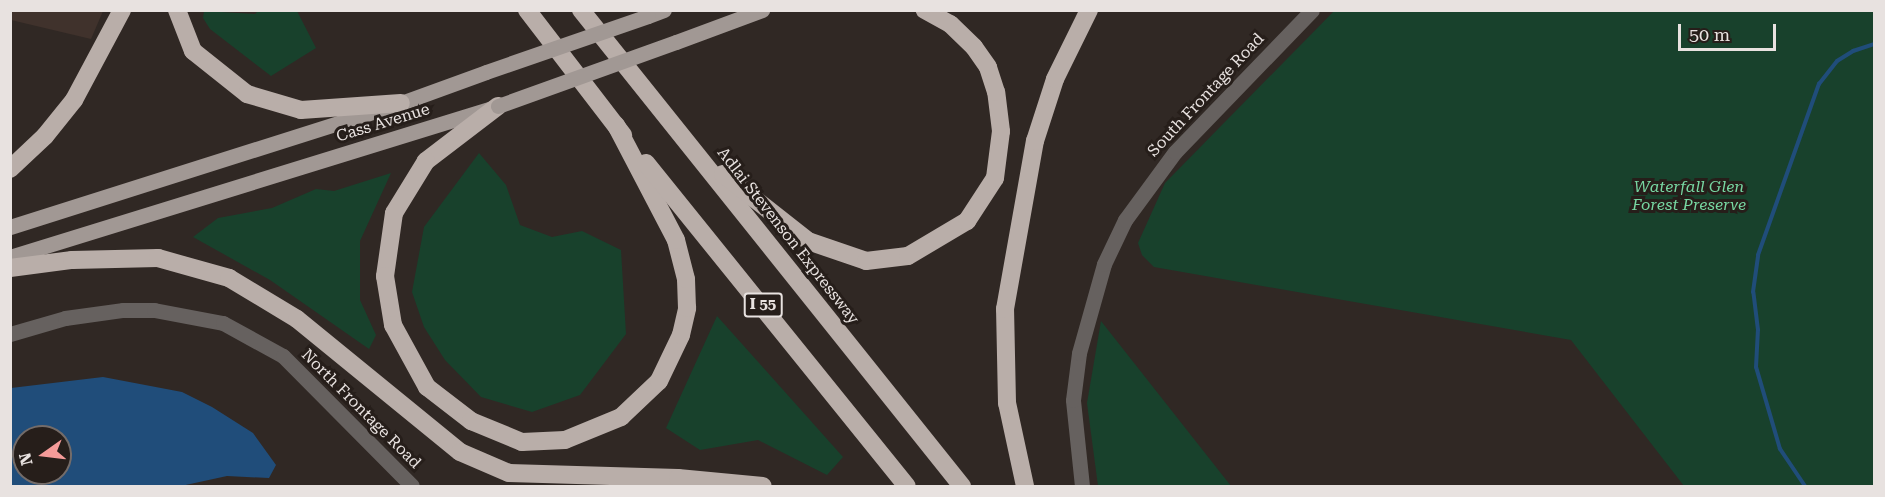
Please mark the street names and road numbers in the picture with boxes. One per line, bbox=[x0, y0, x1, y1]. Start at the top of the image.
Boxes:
street label: South Frontage Road bbox=[1144, 29, 1268, 161]
street label: Cass Avenue bbox=[334, 100, 432, 146]
street label: Adlai Stevenson Expressway bbox=[713, 144, 863, 328]
road number: I 55 bbox=[744, 293, 783, 317]
street label: North Frontage Road bbox=[297, 345, 425, 473]

